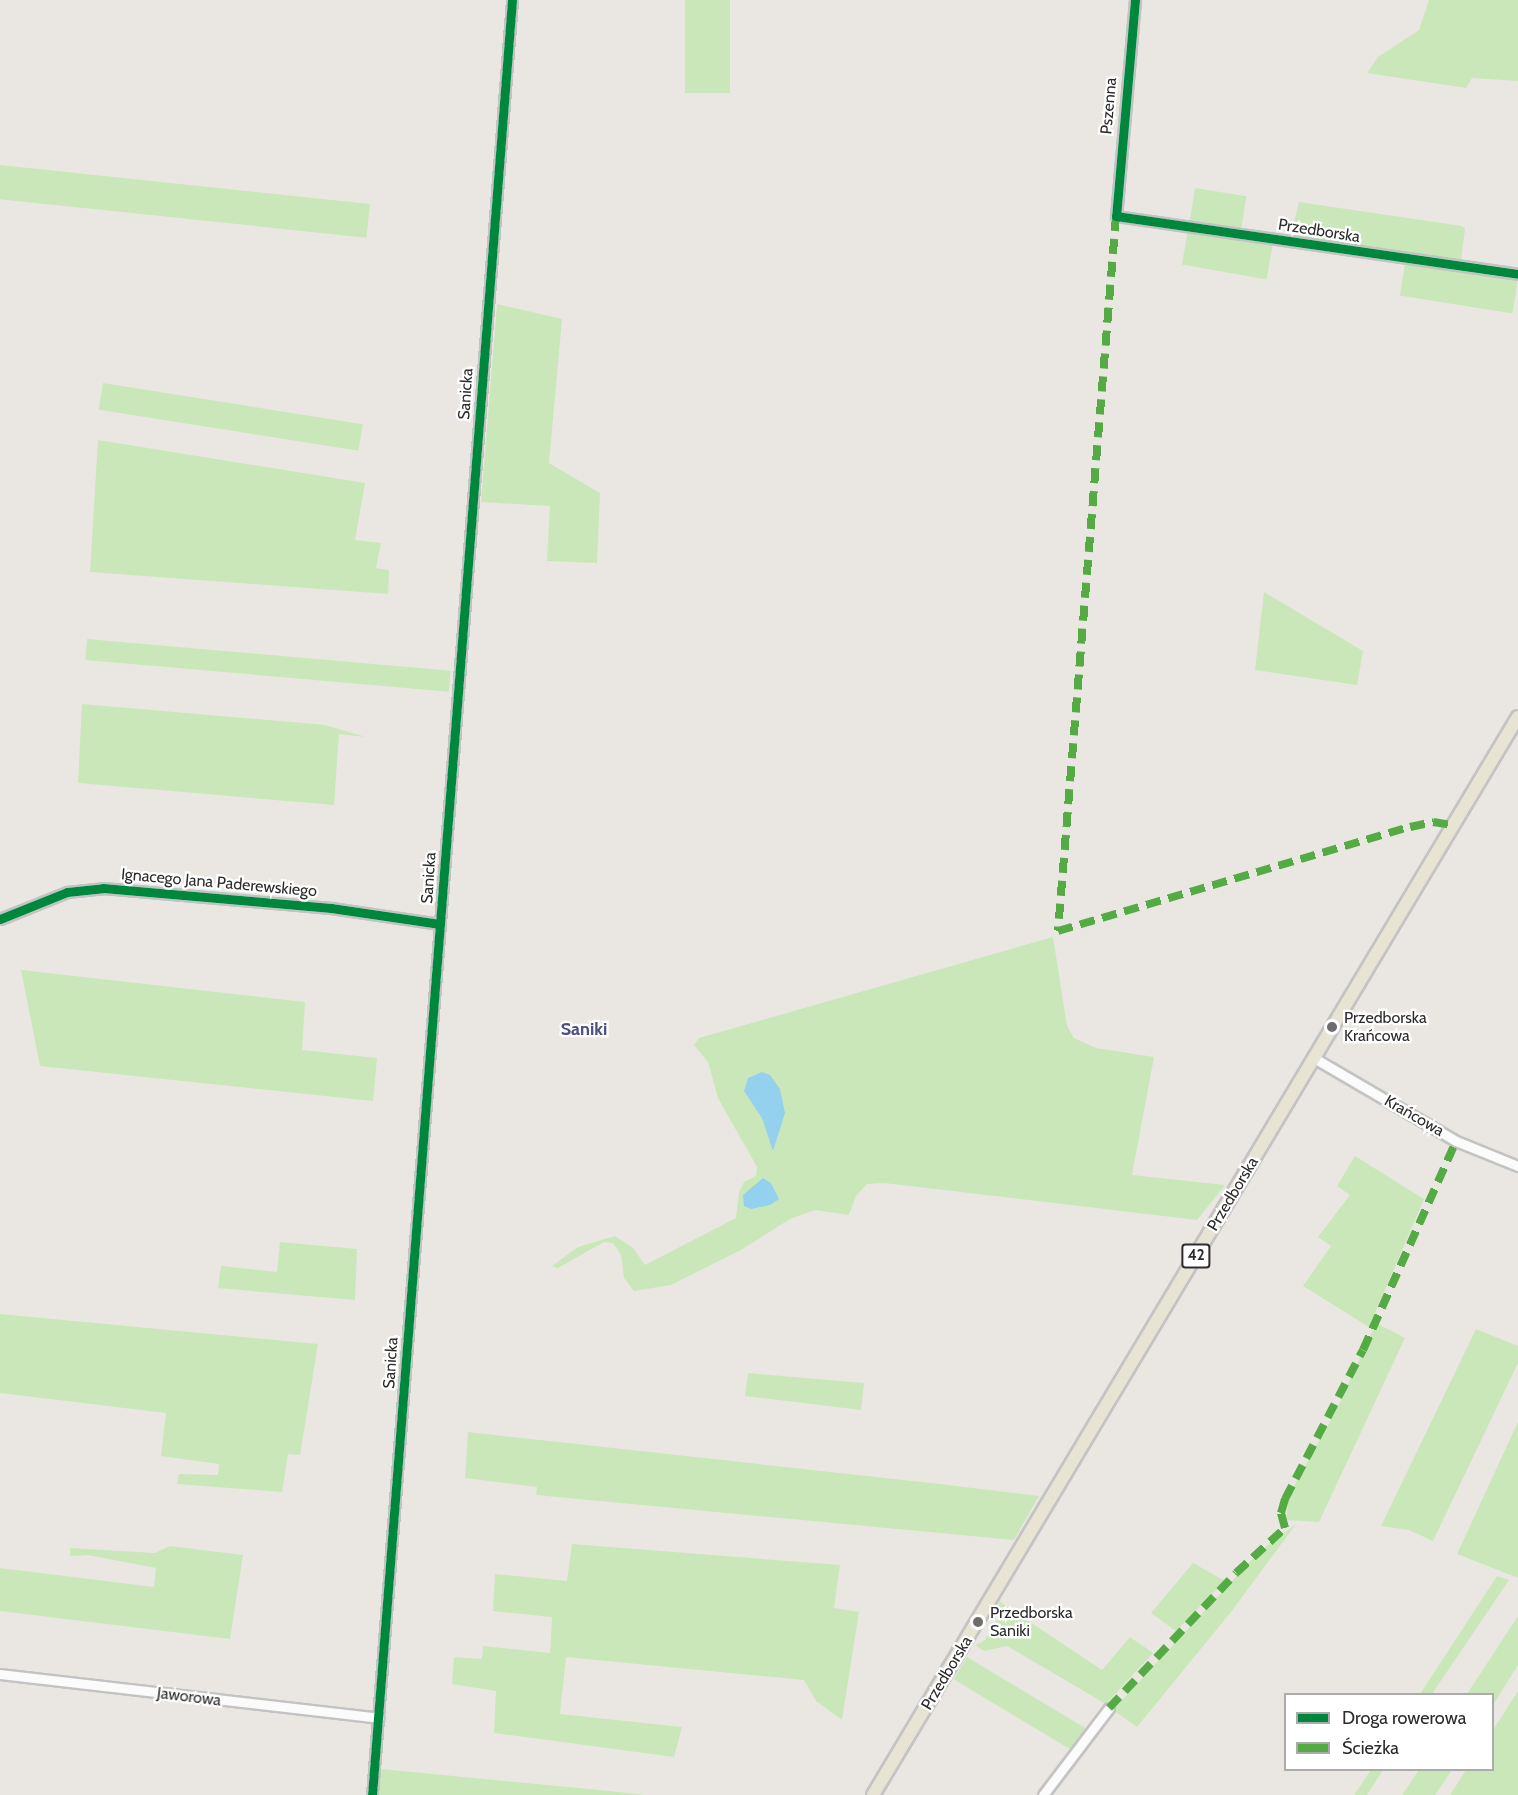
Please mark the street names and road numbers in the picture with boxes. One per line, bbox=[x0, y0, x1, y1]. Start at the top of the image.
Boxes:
street label: Pszenna bbox=[1097, 77, 1121, 135]
street label: Przedborska bbox=[1277, 215, 1361, 247]
street label: Sanicka bbox=[455, 368, 477, 420]
street label: Sanicka bbox=[418, 852, 440, 904]
street label: Ignacego Jana Paderewskiego bbox=[120, 865, 318, 901]
street label: Krańcowa bbox=[1381, 1091, 1447, 1141]
street label: Przedborska bbox=[1203, 1154, 1263, 1234]
road number: 42 bbox=[1181, 1244, 1211, 1268]
street label: Sanicka bbox=[380, 1337, 402, 1389]
street label: Przedborska bbox=[917, 1633, 977, 1713]
street label: Jaworowa bbox=[156, 1684, 222, 1710]

